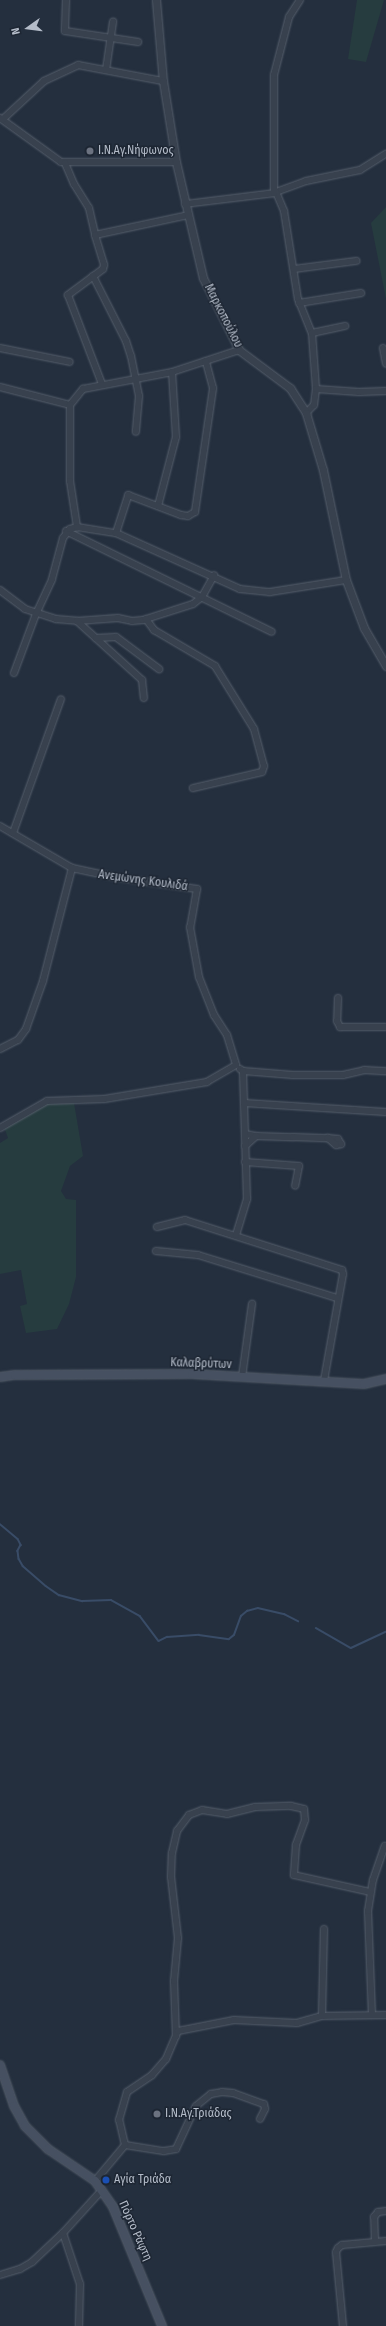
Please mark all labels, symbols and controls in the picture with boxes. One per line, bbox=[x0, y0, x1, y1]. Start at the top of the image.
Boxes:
north arrow bbox=[8, 8, 48, 48]
text: N bbox=[9, 26, 23, 36]
place label: Ι.Ν.Αγ.Νήφωνος bbox=[98, 144, 174, 158]
marker: Ι.Ν.Αγ.Νήφωνος bbox=[85, 146, 95, 156]
street label: Μαρκοπούλου bbox=[201, 282, 245, 350]
street label: Ανεμώνης Κουλιδά bbox=[97, 868, 189, 894]
street label: Καλαβρύτων bbox=[170, 1356, 232, 1372]
place label: Ι.Ν.Αγ.Τριάδας bbox=[165, 2107, 232, 2121]
marker: Ι.Ν.Αγ.Τριάδας bbox=[152, 2109, 162, 2119]
place label: Αγία Τριάδα bbox=[114, 2173, 171, 2187]
marker: Αγία Τριάδα bbox=[101, 2175, 111, 2185]
street label: Πόρτο Ράφτη bbox=[115, 2199, 155, 2263]

